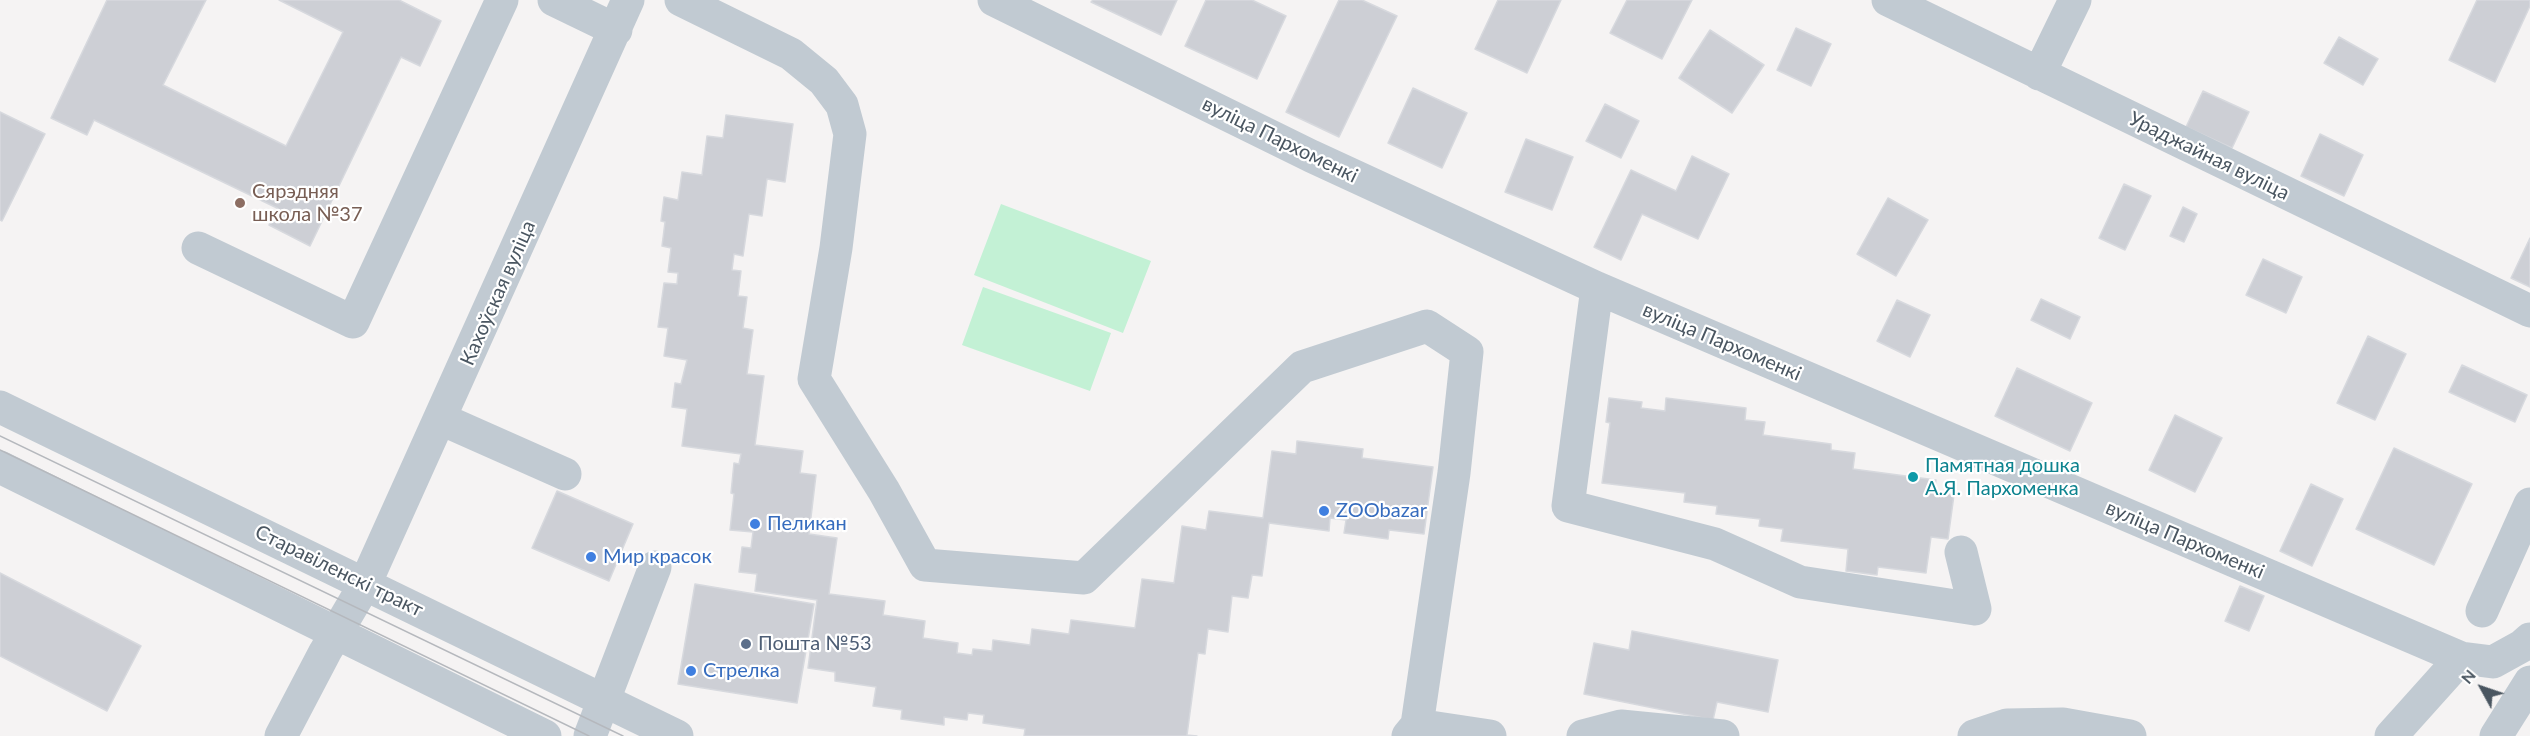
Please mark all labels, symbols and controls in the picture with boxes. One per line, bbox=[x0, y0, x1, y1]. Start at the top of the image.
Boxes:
street label: вуліца Пархоменкі bbox=[1198, 92, 1362, 188]
street label: Ураджайная вуліца bbox=[2125, 107, 2293, 205]
place label: Сярэдняя школа №37 bbox=[252, 180, 363, 227]
marker: Сярэдняя школа №37 bbox=[233, 196, 247, 210]
street label: Кахоўская вуліца bbox=[455, 217, 541, 369]
street label: вуліца Пархоменкі bbox=[1639, 298, 1805, 386]
place label: Памятная дошка А.Я. Пархоменка bbox=[1925, 454, 2080, 501]
marker: Памятная дошка А.Я. Пархоменка bbox=[1906, 470, 1920, 484]
street label: вуліца Пархоменкі bbox=[2102, 496, 2268, 584]
place label: ZOObazar bbox=[1336, 499, 1427, 523]
marker: ZOObazar bbox=[1317, 504, 1331, 518]
place label: Пеликан bbox=[767, 512, 847, 536]
marker: Пеликан bbox=[748, 517, 762, 531]
street label: Старавіленскі тракт bbox=[251, 520, 427, 622]
place label: Мир красок bbox=[603, 545, 712, 569]
marker: Мир красок bbox=[584, 550, 598, 564]
place label: Пошта №53 bbox=[758, 632, 872, 656]
marker: Пошта №53 bbox=[739, 637, 753, 651]
north arrow bbox=[2452, 658, 2512, 718]
place label: Стрелка bbox=[703, 659, 780, 683]
marker: Стрелка bbox=[684, 664, 698, 678]
text: N bbox=[2457, 665, 2479, 687]

